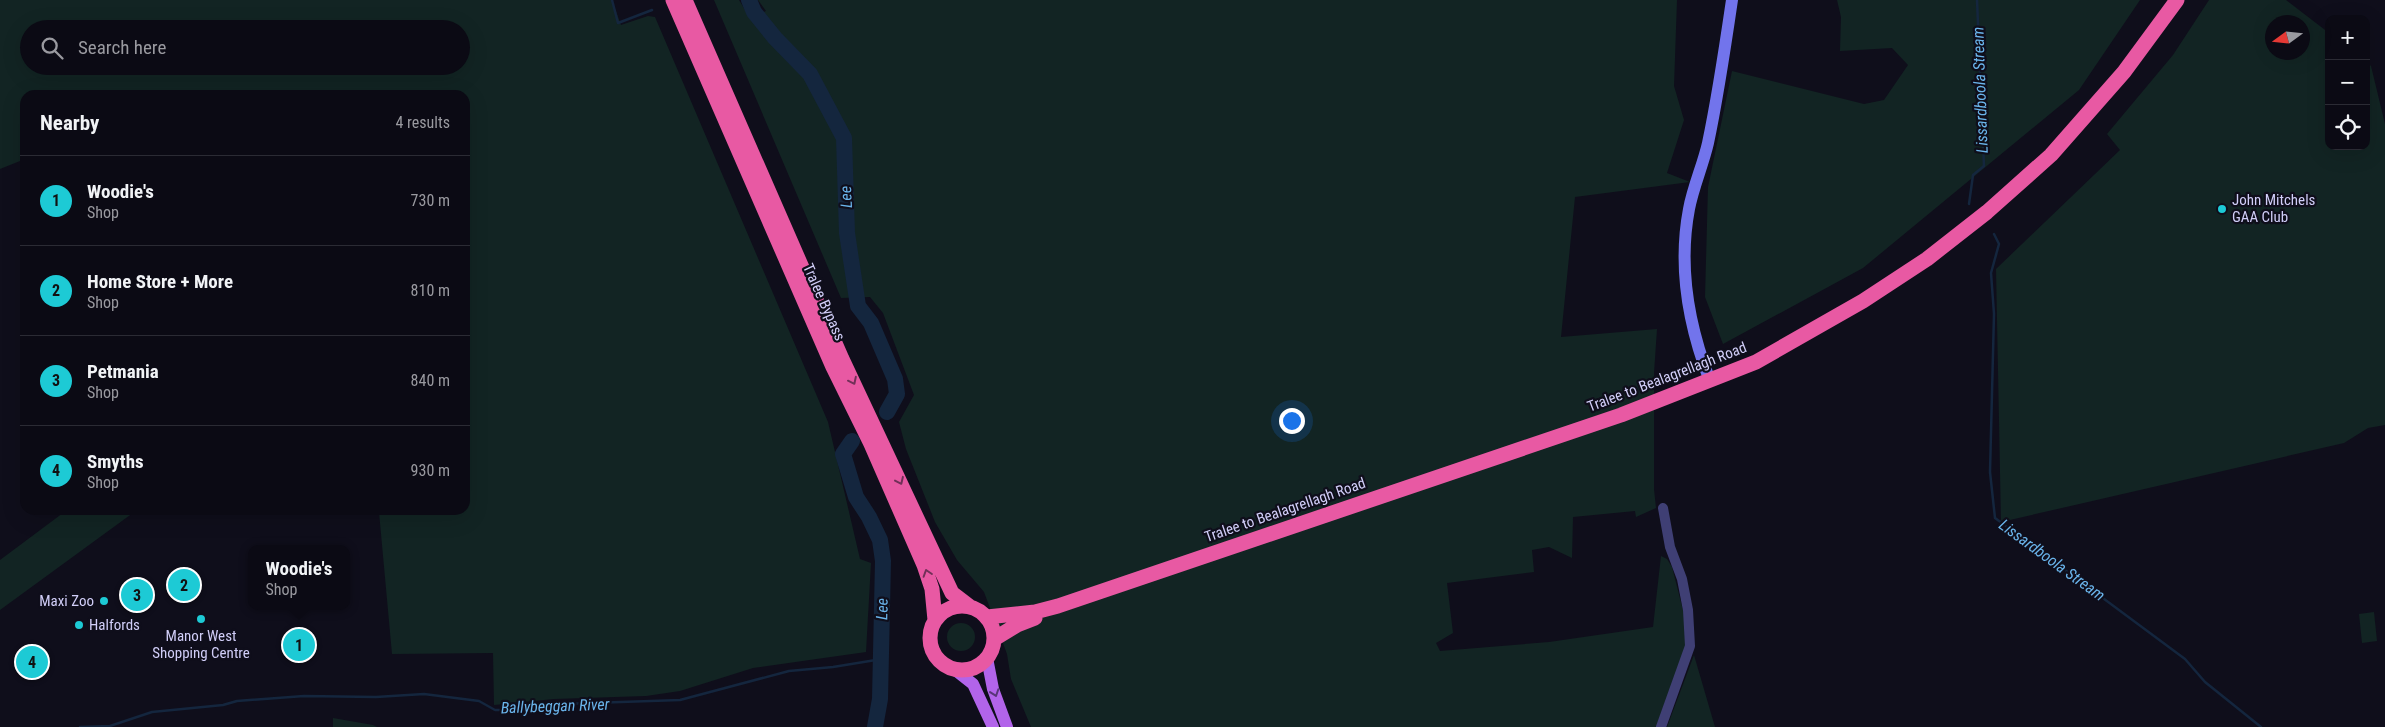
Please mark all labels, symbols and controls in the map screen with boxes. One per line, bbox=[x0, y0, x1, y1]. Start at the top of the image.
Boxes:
north arrow bbox=[2265, 15, 2310, 60]
map controls bbox=[2325, 15, 2370, 150]
button: + bbox=[2325, 15, 2370, 60]
search box bbox=[20, 20, 470, 75]
water label: Lissardboola Stream bbox=[1968, 27, 1992, 153]
icon: search bbox=[38, 34, 66, 62]
text: Search here bbox=[78, 36, 166, 59]
button: − bbox=[2325, 60, 2370, 105]
button: locate bbox=[2325, 105, 2370, 150]
text: Nearby bbox=[40, 111, 99, 135]
text: 4 results bbox=[395, 113, 450, 132]
text: Woodie's bbox=[87, 180, 154, 203]
water label: Lee bbox=[836, 186, 856, 208]
text: 1 bbox=[52, 191, 60, 210]
text: 730 m bbox=[411, 191, 450, 210]
place label: John Mitchels GAA Club bbox=[2232, 191, 2316, 226]
text: Shop bbox=[87, 203, 119, 222]
marker: John Mitchels GAA Club bbox=[2216, 203, 2228, 215]
street label: Tralee Bypass bbox=[799, 261, 849, 343]
text: Home Store + More bbox=[87, 270, 233, 293]
text: 2 bbox=[52, 281, 60, 300]
text: 810 m bbox=[411, 281, 450, 300]
text: Shop bbox=[87, 293, 119, 312]
street label: Tralee to Bealagrellagh Road bbox=[1585, 338, 1749, 416]
text: Petmania bbox=[87, 360, 159, 383]
text: 3 bbox=[52, 371, 60, 390]
text: 840 m bbox=[411, 371, 450, 390]
one-way arrow bbox=[847, 376, 857, 385]
text: Shop bbox=[87, 383, 119, 402]
your location bbox=[1279, 408, 1305, 434]
text: Smyths bbox=[87, 450, 144, 473]
text: 4 bbox=[52, 461, 60, 480]
text: 930 m bbox=[411, 461, 450, 480]
text: Shop bbox=[87, 473, 119, 492]
street label: Tralee to Bealagrellagh Road bbox=[1202, 474, 1368, 546]
one-way arrow bbox=[894, 476, 905, 485]
water label: Lissardboola Stream bbox=[1995, 515, 2109, 605]
popup bbox=[248, 545, 350, 610]
text: Woodie's bbox=[266, 557, 332, 580]
pin: 2 bbox=[168, 566, 200, 604]
one-way arrow bbox=[922, 569, 932, 577]
pin: 3 bbox=[121, 576, 153, 614]
text: Shop bbox=[266, 580, 298, 599]
place label: Maxi Zoo bbox=[39, 592, 94, 610]
marker: Maxi Zoo bbox=[98, 595, 110, 607]
water label: Lee bbox=[872, 598, 892, 620]
marker: Manor West Shopping Centre bbox=[195, 613, 207, 625]
place label: Halfords bbox=[89, 616, 140, 634]
marker: Halfords bbox=[73, 619, 85, 631]
pin: 1 bbox=[283, 626, 315, 664]
place label: Manor West Shopping Centre bbox=[152, 627, 250, 662]
pin: 4 bbox=[16, 643, 48, 681]
one-way arrow bbox=[989, 688, 999, 697]
water label: Ballybeggan River bbox=[500, 695, 611, 717]

